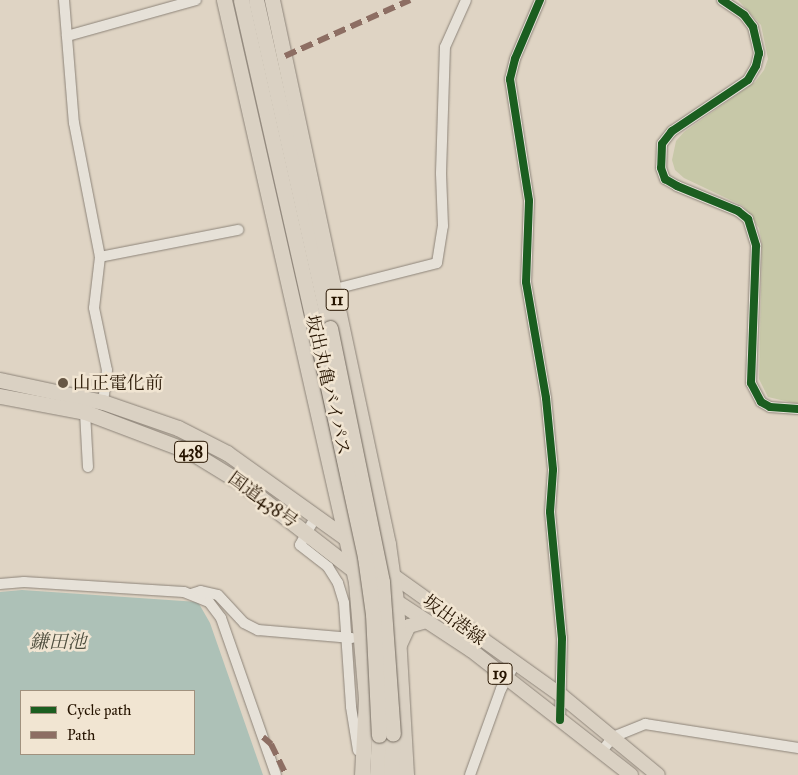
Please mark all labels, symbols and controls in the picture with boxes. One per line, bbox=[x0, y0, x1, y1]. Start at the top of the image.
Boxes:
road number: 11 bbox=[324, 286, 350, 314]
street label: 坂出丸亀バイパス bbox=[301, 312, 355, 458]
place label: 山正電化前 bbox=[73, 372, 163, 394]
marker: 山正電化前 bbox=[57, 377, 69, 389]
road number: 438 bbox=[174, 438, 208, 466]
street label: 国道438号 bbox=[224, 468, 302, 532]
street label: 坂出港線 bbox=[419, 590, 489, 650]
water label: 鎌田池 bbox=[30, 631, 86, 653]
road number: 19 bbox=[488, 661, 512, 688]
legend bbox=[20, 690, 195, 755]
text: Cycle path bbox=[67, 701, 131, 719]
text: Path bbox=[67, 726, 95, 744]

